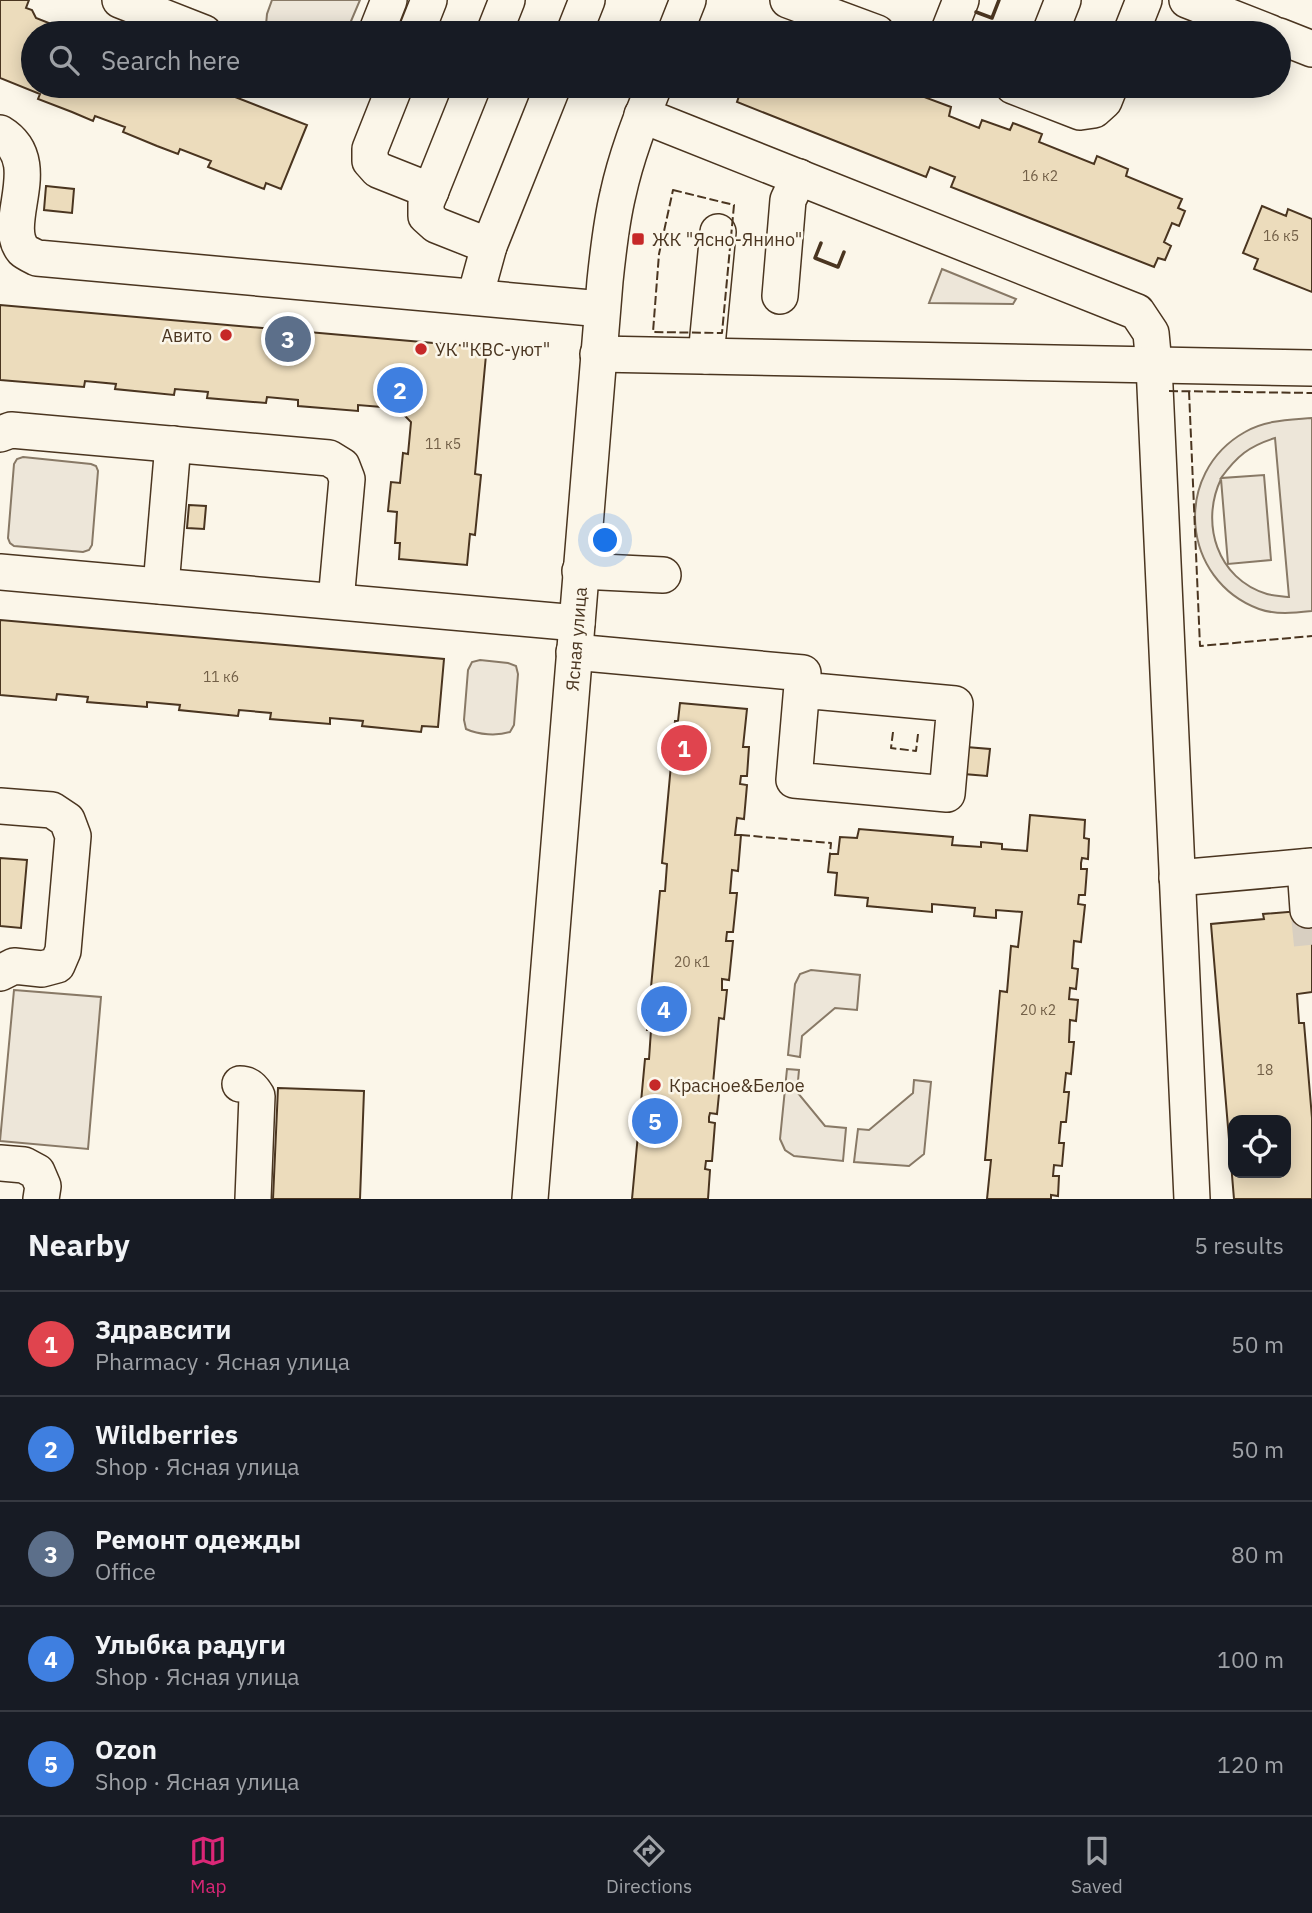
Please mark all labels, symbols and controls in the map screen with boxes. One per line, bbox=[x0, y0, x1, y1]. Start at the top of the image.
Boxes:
search box bbox=[21, 21, 1291, 98]
icon: search bbox=[45, 41, 83, 79]
text: Search here bbox=[101, 43, 240, 77]
house number: 16 к2 bbox=[1022, 167, 1058, 185]
house number: 16 к5 bbox=[1263, 227, 1299, 245]
place label: ЖК "Ясно-Янино" bbox=[652, 228, 802, 251]
marker: ЖК "Ясно-Янино" bbox=[630, 231, 646, 247]
pin: 3 bbox=[265, 313, 311, 365]
place label: Авито bbox=[161, 324, 212, 347]
marker: Авито bbox=[218, 327, 234, 343]
place label: УК "КВС-уют" bbox=[435, 338, 550, 361]
marker: УК "КВС-уют" bbox=[413, 341, 429, 357]
pin: 2 bbox=[377, 364, 423, 416]
house number: 11 к5 bbox=[425, 435, 461, 453]
your location bbox=[588, 523, 622, 557]
street label: Ясная улица bbox=[560, 585, 592, 692]
house number: 11 к6 bbox=[203, 668, 239, 686]
pin: 1 bbox=[661, 722, 707, 774]
house number: 20 к1 bbox=[674, 953, 710, 971]
pin: 4 bbox=[641, 983, 687, 1035]
house number: 20 к2 bbox=[1020, 1001, 1056, 1019]
house number: 18 bbox=[1257, 1061, 1273, 1079]
place label: Красное&Белое bbox=[669, 1074, 805, 1097]
marker: Красное&Белое bbox=[647, 1077, 663, 1093]
pin: 5 bbox=[632, 1095, 678, 1147]
map controls bbox=[1228, 1115, 1291, 1178]
button: locate bbox=[1228, 1115, 1291, 1178]
text: Nearby bbox=[28, 1225, 130, 1264]
text: 5 results bbox=[1194, 1230, 1284, 1260]
text: Здравсити bbox=[95, 1312, 231, 1346]
text: 1 bbox=[44, 1329, 58, 1359]
text: 50 m bbox=[1231, 1329, 1284, 1359]
text: Pharmacy · Ясная улица bbox=[95, 1346, 350, 1376]
text: Wildberries bbox=[95, 1417, 238, 1451]
text: 2 bbox=[44, 1434, 58, 1464]
text: 50 m bbox=[1231, 1434, 1284, 1464]
text: Shop · Ясная улица bbox=[95, 1451, 300, 1481]
text: Ремонт одежды bbox=[95, 1522, 301, 1556]
text: 3 bbox=[44, 1539, 58, 1569]
text: 80 m bbox=[1231, 1539, 1284, 1569]
text: Office bbox=[95, 1556, 156, 1586]
text: Улыбка радуги bbox=[95, 1627, 286, 1661]
text: 4 bbox=[44, 1644, 58, 1674]
text: 100 m bbox=[1217, 1644, 1284, 1674]
text: Shop · Ясная улица bbox=[95, 1661, 300, 1691]
text: Ozon bbox=[95, 1732, 157, 1766]
text: 5 bbox=[44, 1749, 58, 1779]
text: 120 m bbox=[1217, 1749, 1284, 1779]
text: Shop · Ясная улица bbox=[95, 1766, 300, 1796]
tab: Map bbox=[189, 1832, 227, 1898]
tab: Directions bbox=[606, 1832, 692, 1898]
tab: Saved bbox=[1071, 1832, 1123, 1898]

